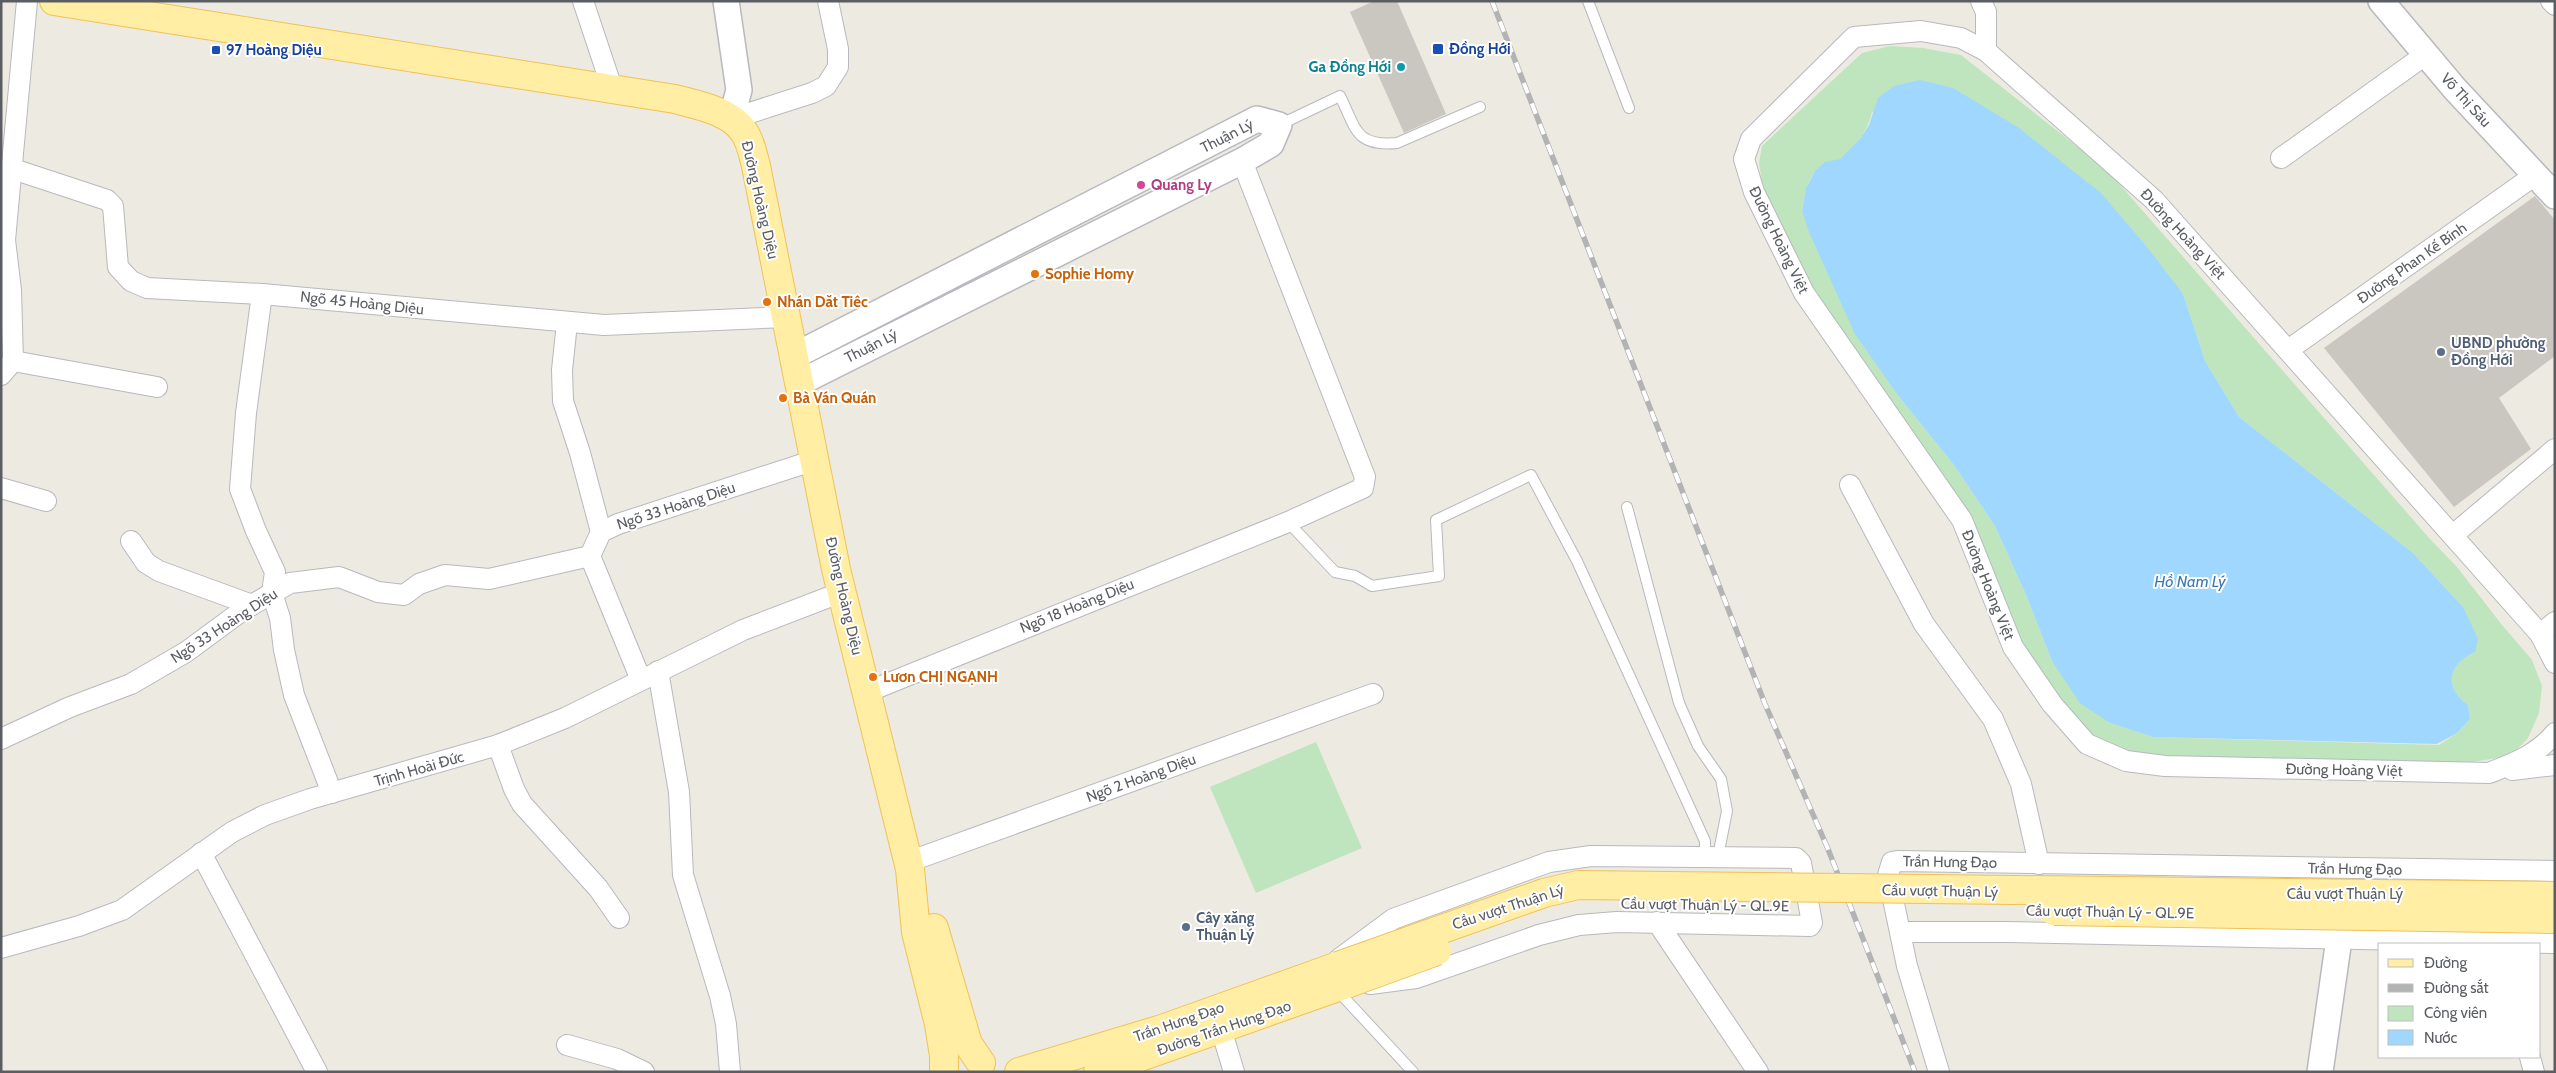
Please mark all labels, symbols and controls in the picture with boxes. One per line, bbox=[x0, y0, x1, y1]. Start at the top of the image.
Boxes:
place label: Đồng Hới bbox=[1449, 40, 1511, 58]
place label: 97 Hoàng Diệu bbox=[226, 41, 322, 59]
marker: Đồng Hới bbox=[1431, 42, 1445, 56]
marker: 97 Hoàng Diệu bbox=[210, 44, 222, 56]
place label: Ga Đồng Hới bbox=[1309, 58, 1391, 76]
marker: Ga Đồng Hới bbox=[1395, 61, 1407, 73]
street label: Võ Thị Sáu bbox=[2437, 69, 2495, 131]
street label: Thuận Lý bbox=[1198, 115, 1257, 157]
street label: Đường Hoàng Diệu bbox=[738, 139, 782, 261]
place label: Quang Ly bbox=[1151, 176, 1213, 194]
marker: Quang Ly bbox=[1135, 179, 1147, 191]
street label: Đường Hoàng Việt bbox=[1745, 183, 1813, 297]
street label: Đường Hoàng Việt bbox=[2136, 185, 2230, 283]
street label: Đường Phan Kế Bính bbox=[2354, 218, 2470, 308]
place label: Sophie Homy bbox=[1045, 265, 1135, 283]
marker: Sophie Homy bbox=[1029, 268, 1041, 280]
street label: Ngõ 45 Hoàng Diệu bbox=[299, 288, 425, 318]
place label: Nhán Dăt Tiêc bbox=[777, 293, 868, 311]
marker: Nhán Dăt Tiêc bbox=[761, 296, 773, 308]
street label: Thuận Lý bbox=[842, 325, 901, 367]
place label: UBND phường Đồng Hới bbox=[2451, 334, 2546, 369]
marker: UBND phường Đồng Hới bbox=[2435, 346, 2447, 358]
place label: Bà Ván Quán bbox=[793, 389, 876, 407]
marker: Bà Ván Quán bbox=[777, 392, 789, 404]
street label: Ngõ 33 Hoàng Diệu bbox=[614, 478, 738, 534]
street label: Đường Hoàng Việt bbox=[1958, 527, 2018, 643]
street label: Đường Hoàng Diệu bbox=[822, 535, 866, 657]
water label: Hồ Nam Lý bbox=[2154, 572, 2226, 591]
street label: Ngõ 18 Hoàng Diệu bbox=[1017, 575, 1137, 637]
street label: Ngõ 33 Hoàng Diệu bbox=[167, 585, 281, 667]
place label: Lươn CHỊ NGẠNH bbox=[883, 668, 998, 686]
marker: Lươn CHỊ NGẠNH bbox=[867, 671, 879, 683]
street label: Trịnh Hoài Đức bbox=[372, 748, 466, 790]
street label: Ngõ 2 Hoàng Diệu bbox=[1084, 750, 1198, 806]
street label: Đường Hoàng Việt bbox=[2285, 760, 2403, 780]
street label: Trần Hưng Đạo bbox=[1903, 852, 1997, 872]
street label: Trần Hưng Đạo bbox=[2308, 859, 2402, 879]
street label: Cầu vượt Thuận Lý bbox=[1450, 880, 1566, 934]
street label: Cầu vượt Thuận Lý bbox=[1882, 881, 1999, 901]
street label: Cầu vượt Thuận Lý bbox=[2287, 885, 2404, 903]
street label: Cầu vượt Thuận Lý - QL.9E bbox=[1621, 895, 1789, 915]
street label: Cầu vượt Thuận Lý - QL.9E bbox=[2026, 902, 2194, 922]
place label: Cây xăng Thuận Lý bbox=[1196, 909, 1255, 944]
marker: Cây xăng Thuận Lý bbox=[1180, 921, 1192, 933]
legend bbox=[2378, 943, 2541, 1058]
text: Đường bbox=[2424, 954, 2467, 972]
text: Đường sắt bbox=[2424, 978, 2489, 997]
street label: Đường Trần Hưng Đạo bbox=[1155, 997, 1293, 1059]
street label: Trần Hưng Đạo bbox=[1132, 998, 1226, 1046]
text: Công viên bbox=[2424, 1004, 2487, 1022]
text: Nước bbox=[2424, 1029, 2458, 1047]

